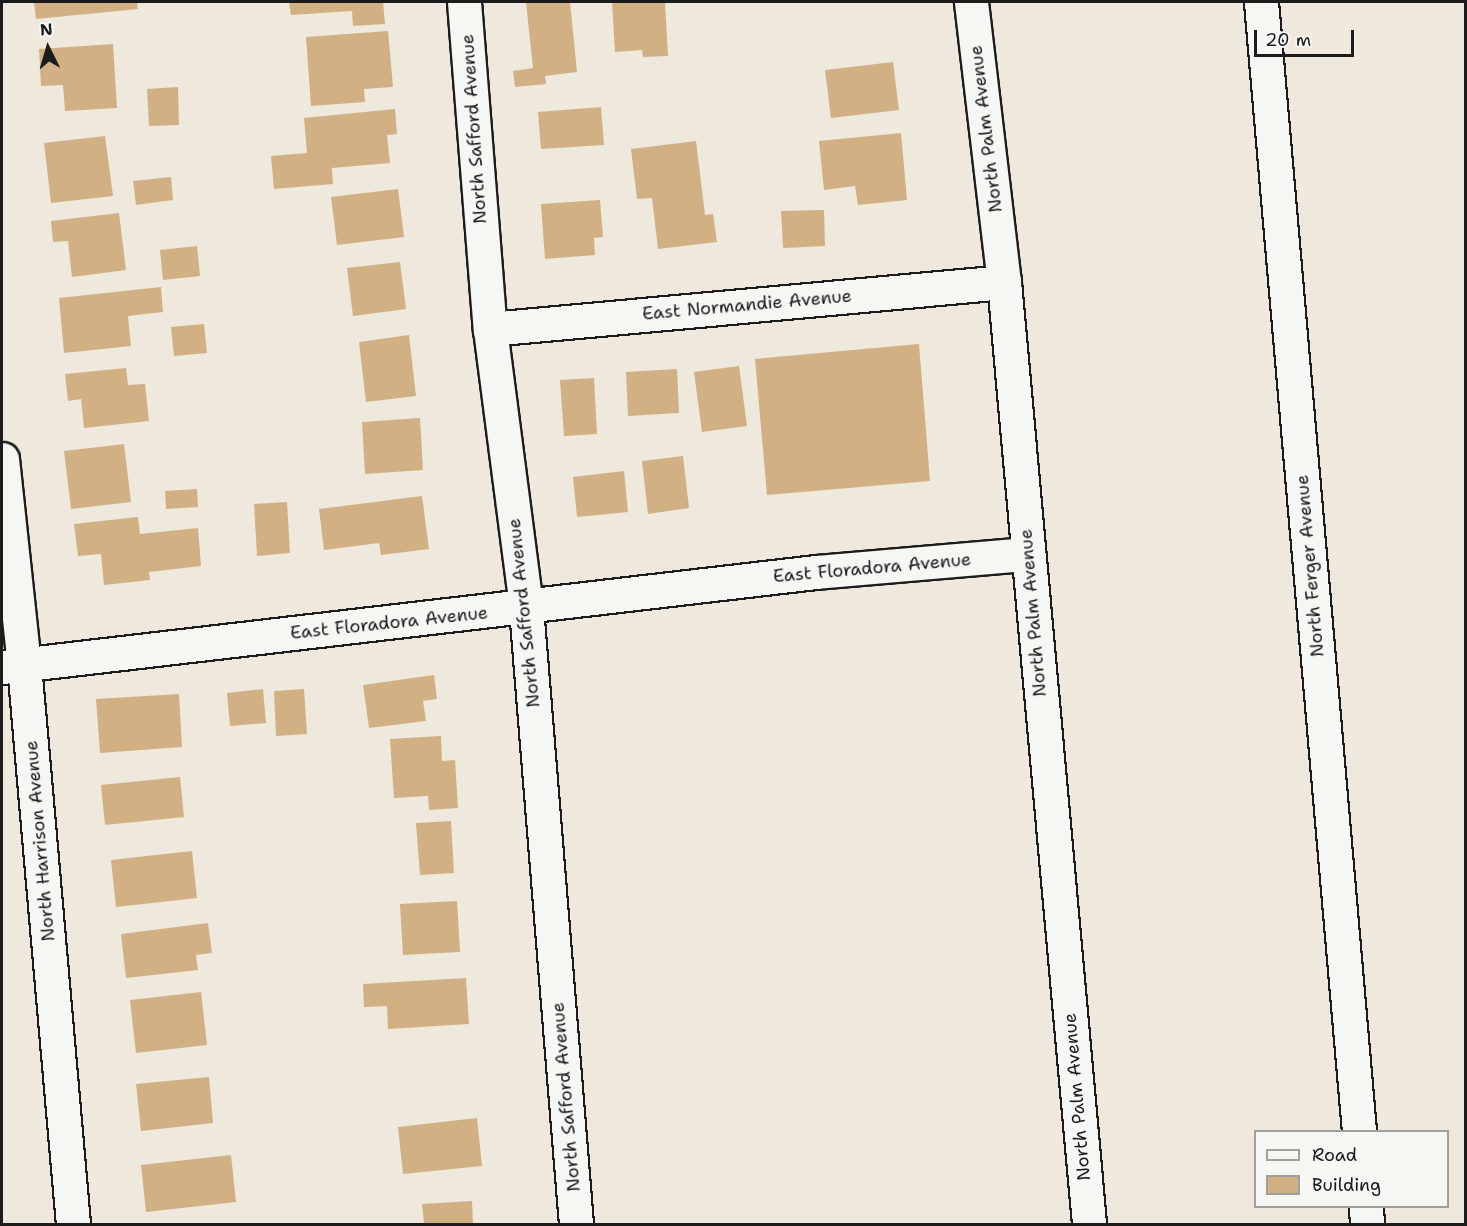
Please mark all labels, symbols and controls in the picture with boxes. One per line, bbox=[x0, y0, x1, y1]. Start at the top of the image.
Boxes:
north arrow bbox=[18, 18, 78, 78]
scale bar bbox=[1257, 18, 1358, 56]
text: N bbox=[39, 19, 54, 41]
text: 20 m bbox=[1265, 28, 1311, 52]
street label: North Safford Avenue bbox=[457, 33, 491, 225]
street label: North Palm Avenue bbox=[965, 44, 1007, 214]
street label: East Normandie Avenue bbox=[641, 285, 853, 325]
street label: North Ferger Avenue bbox=[1291, 474, 1329, 658]
street label: North Safford Avenue bbox=[503, 517, 545, 709]
street label: North Palm Avenue bbox=[1015, 528, 1051, 698]
street label: East Floradora Avenue bbox=[772, 549, 972, 587]
street label: East Floradora Avenue bbox=[289, 602, 489, 644]
street label: North Harrison Avenue bbox=[20, 740, 60, 942]
street label: North Safford Avenue bbox=[547, 1001, 585, 1193]
street label: North Palm Avenue bbox=[1059, 1012, 1095, 1182]
legend bbox=[1254, 1130, 1449, 1208]
text: Road bbox=[1312, 1143, 1357, 1167]
text: Building bbox=[1312, 1173, 1381, 1197]

